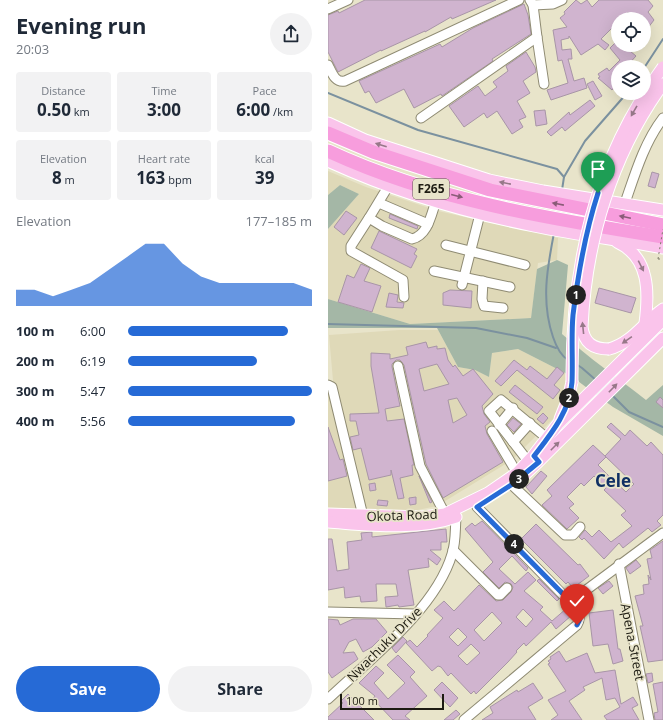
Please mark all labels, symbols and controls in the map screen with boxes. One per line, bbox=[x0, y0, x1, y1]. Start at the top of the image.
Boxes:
text: Evening run bbox=[16, 10, 147, 40]
map controls bbox=[611, 12, 651, 100]
button: locate bbox=[611, 12, 651, 52]
button: share bbox=[270, 13, 312, 55]
text: 20:03 bbox=[16, 40, 49, 58]
button: layers bbox=[611, 60, 651, 100]
text: Distance bbox=[41, 83, 85, 98]
text: Time bbox=[151, 83, 177, 98]
text: Pace bbox=[253, 83, 277, 98]
text: 0.50 bbox=[37, 98, 71, 121]
text: 3:00 bbox=[147, 98, 181, 121]
text: 6:00 bbox=[236, 98, 270, 121]
text: km bbox=[71, 104, 90, 119]
text: /km bbox=[270, 104, 293, 119]
one-way arrow bbox=[630, 106, 637, 117]
one-way arrow bbox=[374, 142, 386, 148]
text: Elevation bbox=[40, 151, 87, 166]
text: Heart rate bbox=[138, 151, 190, 166]
text: kcal bbox=[255, 151, 275, 166]
pin bbox=[581, 152, 615, 193]
icon: arrive bbox=[587, 158, 609, 180]
text: 8 bbox=[52, 166, 62, 189]
text: 163 bbox=[136, 166, 165, 189]
text: 39 bbox=[255, 166, 274, 189]
text: m bbox=[62, 172, 75, 187]
text: bpm bbox=[165, 172, 192, 187]
road number: F265 bbox=[413, 179, 449, 199]
one-way arrow bbox=[499, 180, 511, 186]
one-way arrow bbox=[451, 193, 463, 199]
one-way arrow bbox=[551, 201, 564, 207]
text: Elevation bbox=[16, 212, 71, 230]
text: 177–185 m bbox=[245, 212, 312, 230]
one-way arrow bbox=[619, 214, 631, 220]
one-way arrow bbox=[638, 260, 644, 272]
pin: 1 bbox=[566, 285, 586, 305]
text: 1 bbox=[573, 287, 579, 302]
text: 100 m bbox=[16, 322, 54, 340]
text: 6:00 bbox=[80, 322, 106, 340]
one-way arrow bbox=[579, 322, 586, 334]
one-way arrow bbox=[622, 336, 632, 344]
text: 200 m bbox=[16, 352, 54, 370]
text: 6:19 bbox=[80, 352, 106, 370]
text: 300 m bbox=[16, 382, 54, 400]
text: 5:47 bbox=[80, 382, 106, 400]
one-way arrow bbox=[608, 383, 618, 393]
pin: 2 bbox=[559, 388, 579, 408]
text: 2 bbox=[566, 390, 572, 405]
text: 400 m bbox=[16, 412, 54, 430]
text: 5:56 bbox=[80, 412, 106, 430]
one-way arrow bbox=[550, 441, 560, 451]
pin: 3 bbox=[509, 469, 529, 489]
district label: Cele bbox=[595, 469, 631, 492]
text: 3 bbox=[516, 471, 522, 486]
street label: Okota Road bbox=[366, 505, 438, 525]
pin: 4 bbox=[504, 534, 524, 554]
text: 4 bbox=[511, 536, 517, 551]
pin bbox=[560, 584, 594, 625]
icon: check bbox=[566, 590, 588, 612]
street label: Apena Street bbox=[617, 602, 649, 683]
street label: Nwachuku Drive bbox=[343, 603, 425, 685]
button: Save bbox=[16, 666, 160, 712]
button: Share bbox=[168, 666, 312, 712]
scale bar bbox=[340, 692, 444, 711]
text: 100 m bbox=[346, 693, 378, 708]

